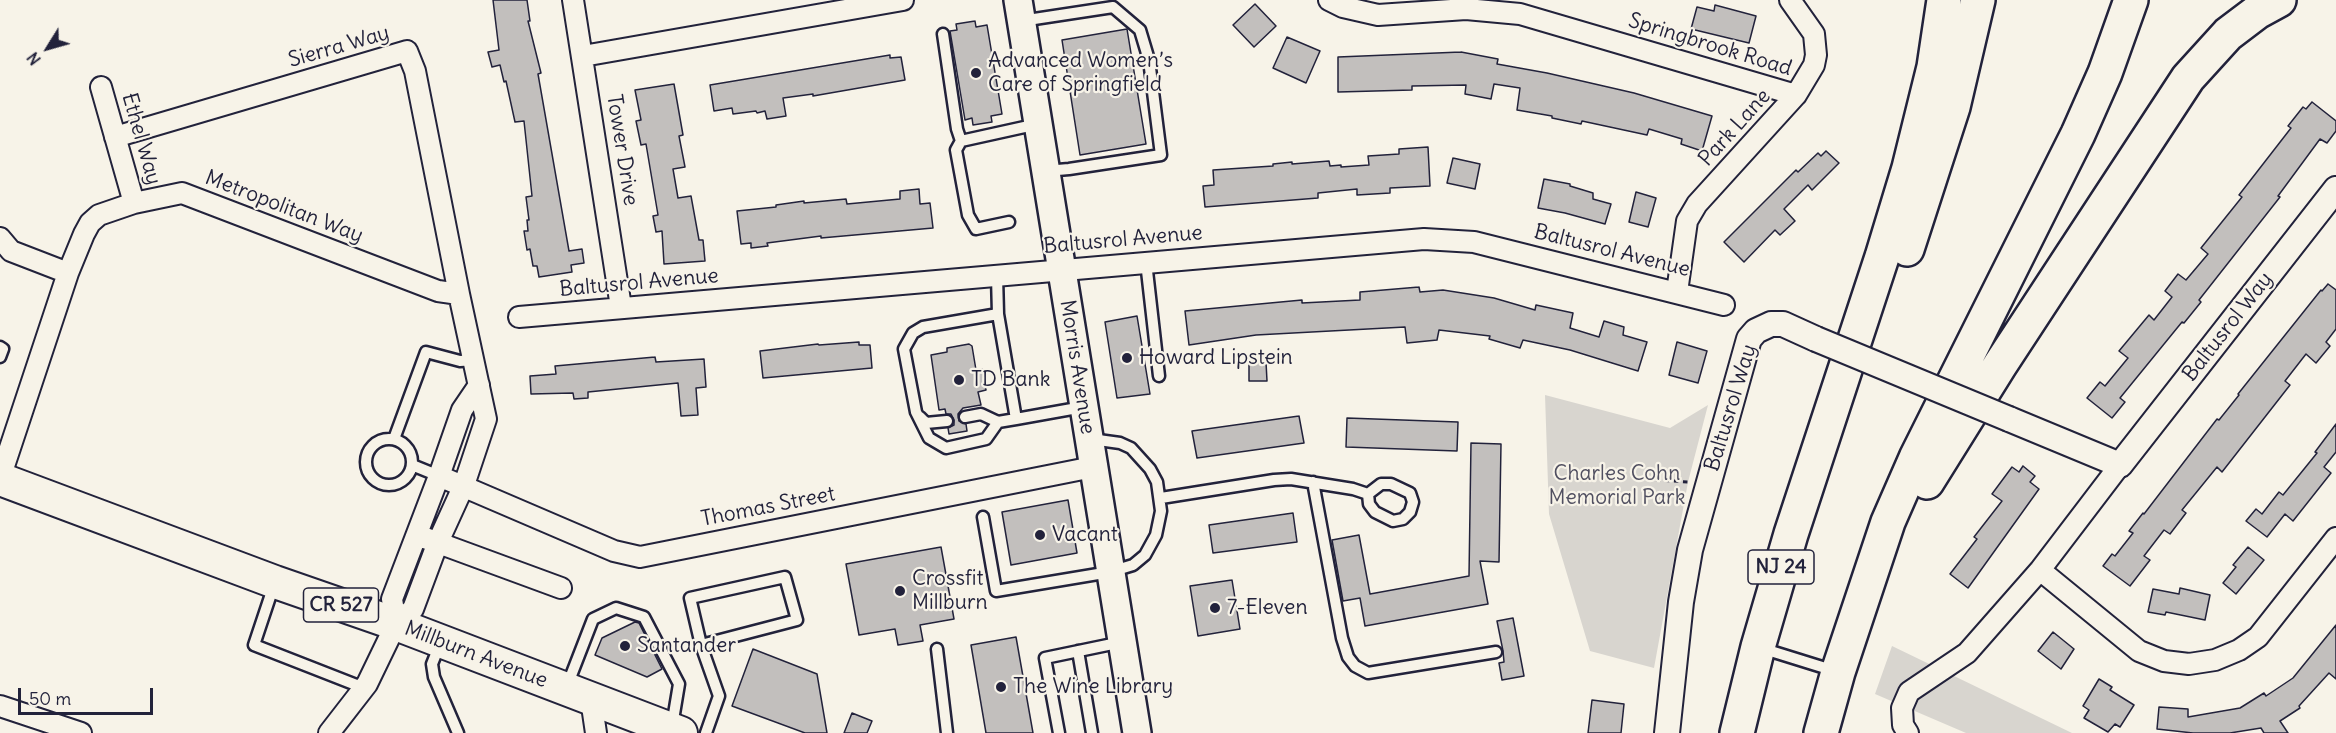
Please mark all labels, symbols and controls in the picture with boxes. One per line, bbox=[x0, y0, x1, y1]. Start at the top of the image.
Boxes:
street label: Springbrook Road bbox=[1625, 8, 1795, 82]
north arrow bbox=[18, 18, 78, 78]
street label: Sierra Way bbox=[286, 21, 392, 73]
text: N bbox=[22, 48, 45, 69]
place label: Advanced Women’s Care of Springfield bbox=[988, 48, 1173, 98]
marker: Advanced Women’s Care of Springfield bbox=[969, 66, 983, 80]
street label: Park Lane bbox=[1694, 84, 1776, 172]
street label: Ethel Way bbox=[116, 90, 166, 188]
street label: Tower Drive bbox=[601, 92, 643, 208]
street label: Metropolitan Way bbox=[201, 165, 367, 249]
street label: Baltusrol Avenue bbox=[1532, 219, 1692, 283]
street label: Baltusrol Avenue bbox=[1042, 220, 1204, 260]
street label: Baltusrol Avenue bbox=[558, 263, 720, 303]
street label: Baltusrol Way bbox=[2178, 267, 2278, 387]
street label: Morris Avenue bbox=[1054, 298, 1100, 436]
street label: Baltusrol Way bbox=[1700, 341, 1762, 475]
place label: Howard Lipstein bbox=[1139, 345, 1293, 371]
marker: Howard Lipstein bbox=[1120, 351, 1134, 365]
place label: TD Bank bbox=[971, 367, 1050, 393]
marker: TD Bank bbox=[952, 373, 966, 387]
park label: Charles Cohn Memorial Park bbox=[1549, 461, 1685, 511]
street label: Thomas Street bbox=[699, 482, 837, 532]
place label: Vacant bbox=[1052, 522, 1118, 548]
marker: Vacant bbox=[1033, 528, 1047, 542]
road number: NJ 24 bbox=[1748, 550, 1814, 584]
place label: Crossfit Millburn bbox=[912, 566, 988, 616]
marker: Crossfit Millburn bbox=[893, 584, 907, 598]
road number: CR 527 bbox=[304, 588, 378, 622]
place label: 7-Eleven bbox=[1227, 595, 1308, 621]
marker: 7-Eleven bbox=[1208, 601, 1222, 615]
street label: Millburn Avenue bbox=[401, 616, 551, 694]
place label: Santander bbox=[637, 633, 736, 659]
marker: Santander bbox=[618, 639, 632, 653]
place label: The Wine Library bbox=[1013, 674, 1173, 700]
scale bar bbox=[21, 676, 156, 714]
marker: The Wine Library bbox=[994, 680, 1008, 694]
text: 50 m bbox=[29, 687, 71, 710]

